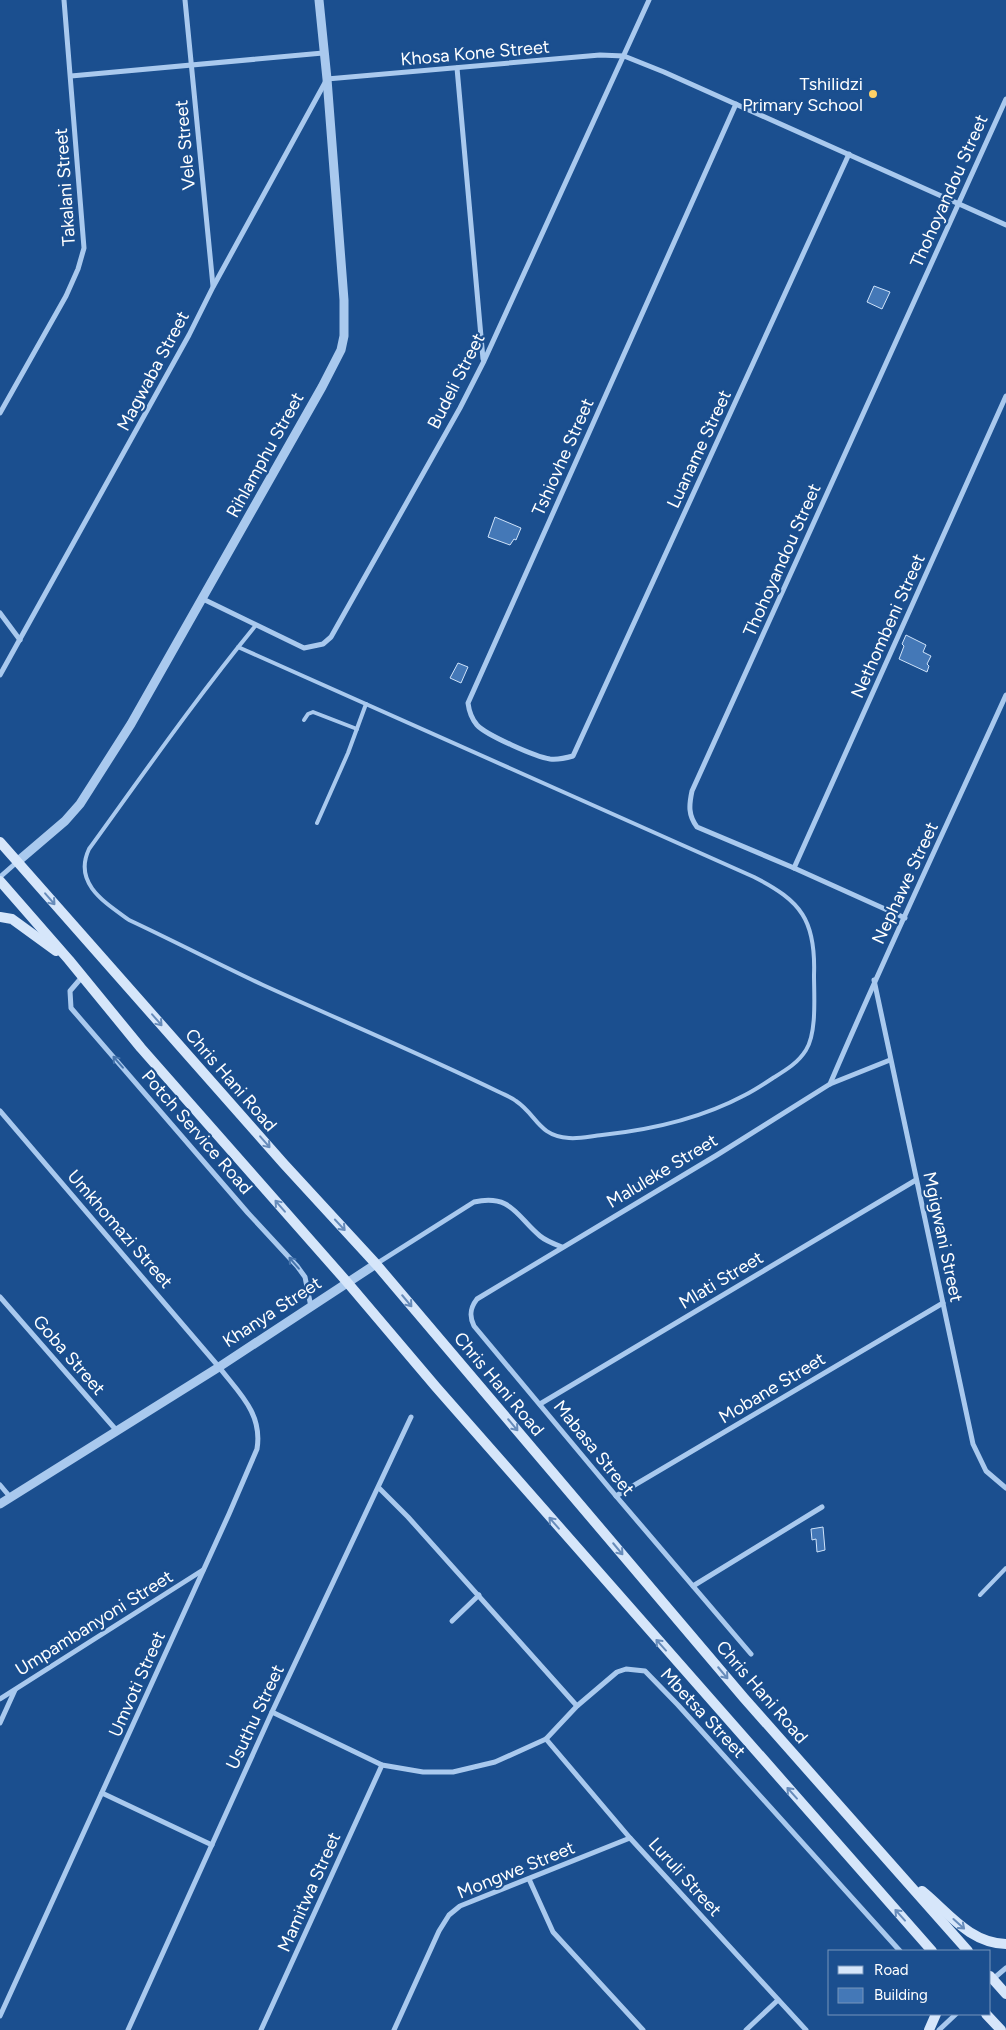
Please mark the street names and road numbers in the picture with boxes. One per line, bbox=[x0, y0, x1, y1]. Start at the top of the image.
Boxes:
street label: Khosa Kone Street bbox=[400, 36, 551, 70]
street label: Vele Street bbox=[170, 99, 200, 191]
street label: Thohoyandou Street bbox=[905, 111, 993, 271]
street label: Takalani Street bbox=[50, 127, 80, 247]
street label: Magwaba Street bbox=[112, 307, 194, 435]
street label: Budeli Street bbox=[422, 329, 490, 433]
street label: Luaname Street bbox=[662, 386, 736, 512]
street label: Rihlamphu Street bbox=[222, 388, 309, 521]
street label: Tshiovhe Street bbox=[527, 395, 599, 519]
street label: Thohoyandou Street bbox=[738, 480, 826, 640]
street label: Nethombeni Street bbox=[846, 550, 930, 702]
street label: Nephawe Street bbox=[867, 818, 943, 947]
street label: Chris Hani Road bbox=[180, 1024, 282, 1136]
street label: Potch Service Road bbox=[137, 1065, 257, 1199]
street label: Maluleke Street bbox=[603, 1129, 722, 1213]
street label: Umkhomazi Street bbox=[63, 1165, 178, 1293]
street label: Mgigwani Street bbox=[918, 1170, 968, 1304]
street label: Mlati Street bbox=[675, 1246, 767, 1314]
street label: Khanya Street bbox=[218, 1272, 326, 1352]
street label: Goba Street bbox=[28, 1311, 110, 1400]
street label: Chris Hani Road bbox=[449, 1328, 549, 1440]
street label: Mobane Street bbox=[715, 1348, 829, 1428]
street label: Mabasa Street bbox=[549, 1396, 639, 1500]
street label: Umpambanyoni Street bbox=[11, 1565, 177, 1680]
street label: Umvoti Street bbox=[104, 1628, 170, 1740]
street label: Chris Hani Road bbox=[711, 1636, 813, 1748]
street label: Usuthu Street bbox=[221, 1661, 289, 1773]
street label: Mbetsa Street bbox=[656, 1664, 750, 1763]
street label: Mamitwa Street bbox=[273, 1829, 345, 1955]
street label: Luruli Street bbox=[644, 1833, 726, 1921]
street label: Mongwe Street bbox=[454, 1836, 578, 1904]

